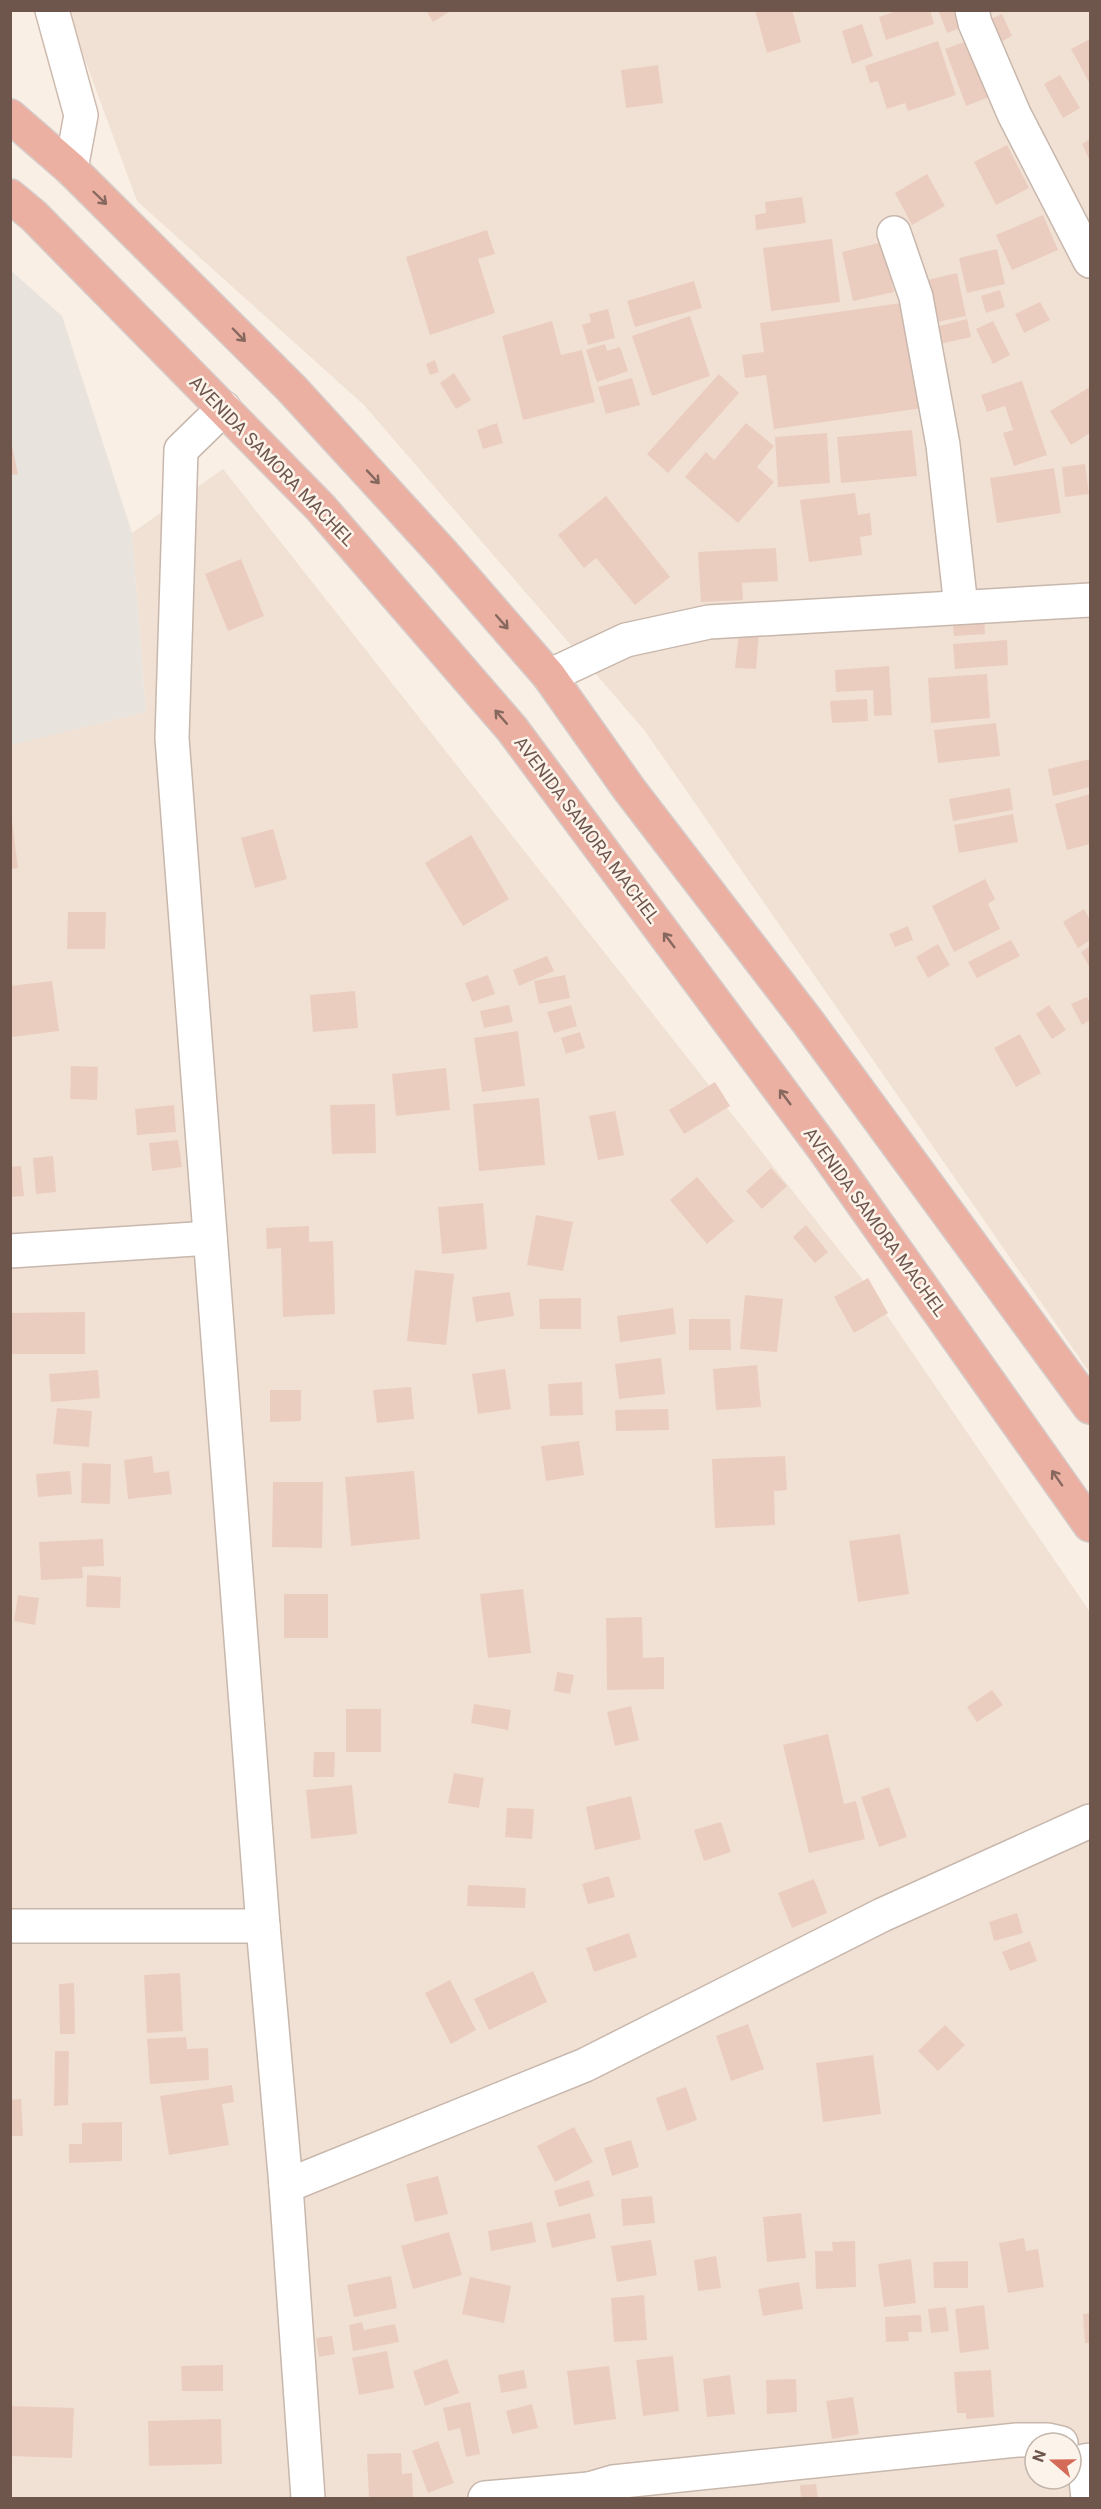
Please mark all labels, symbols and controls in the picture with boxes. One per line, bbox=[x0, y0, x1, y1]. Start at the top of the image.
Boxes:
one-way arrow bbox=[93, 190, 108, 205]
one-way arrow bbox=[231, 328, 246, 343]
street label: AVENIDA SAMORA MACHEL bbox=[186, 371, 359, 550]
one-way arrow bbox=[365, 469, 379, 484]
one-way arrow bbox=[496, 614, 509, 630]
one-way arrow bbox=[495, 709, 508, 725]
street label: AVENIDA SAMORA MACHEL bbox=[510, 732, 665, 927]
one-way arrow bbox=[662, 932, 675, 948]
one-way arrow bbox=[779, 1089, 791, 1105]
street label: AVENIDA SAMORA MACHEL bbox=[800, 1123, 951, 1320]
one-way arrow bbox=[1051, 1470, 1063, 1486]
north arrow bbox=[1023, 2431, 1083, 2491]
text: N bbox=[1029, 2447, 1050, 2465]

